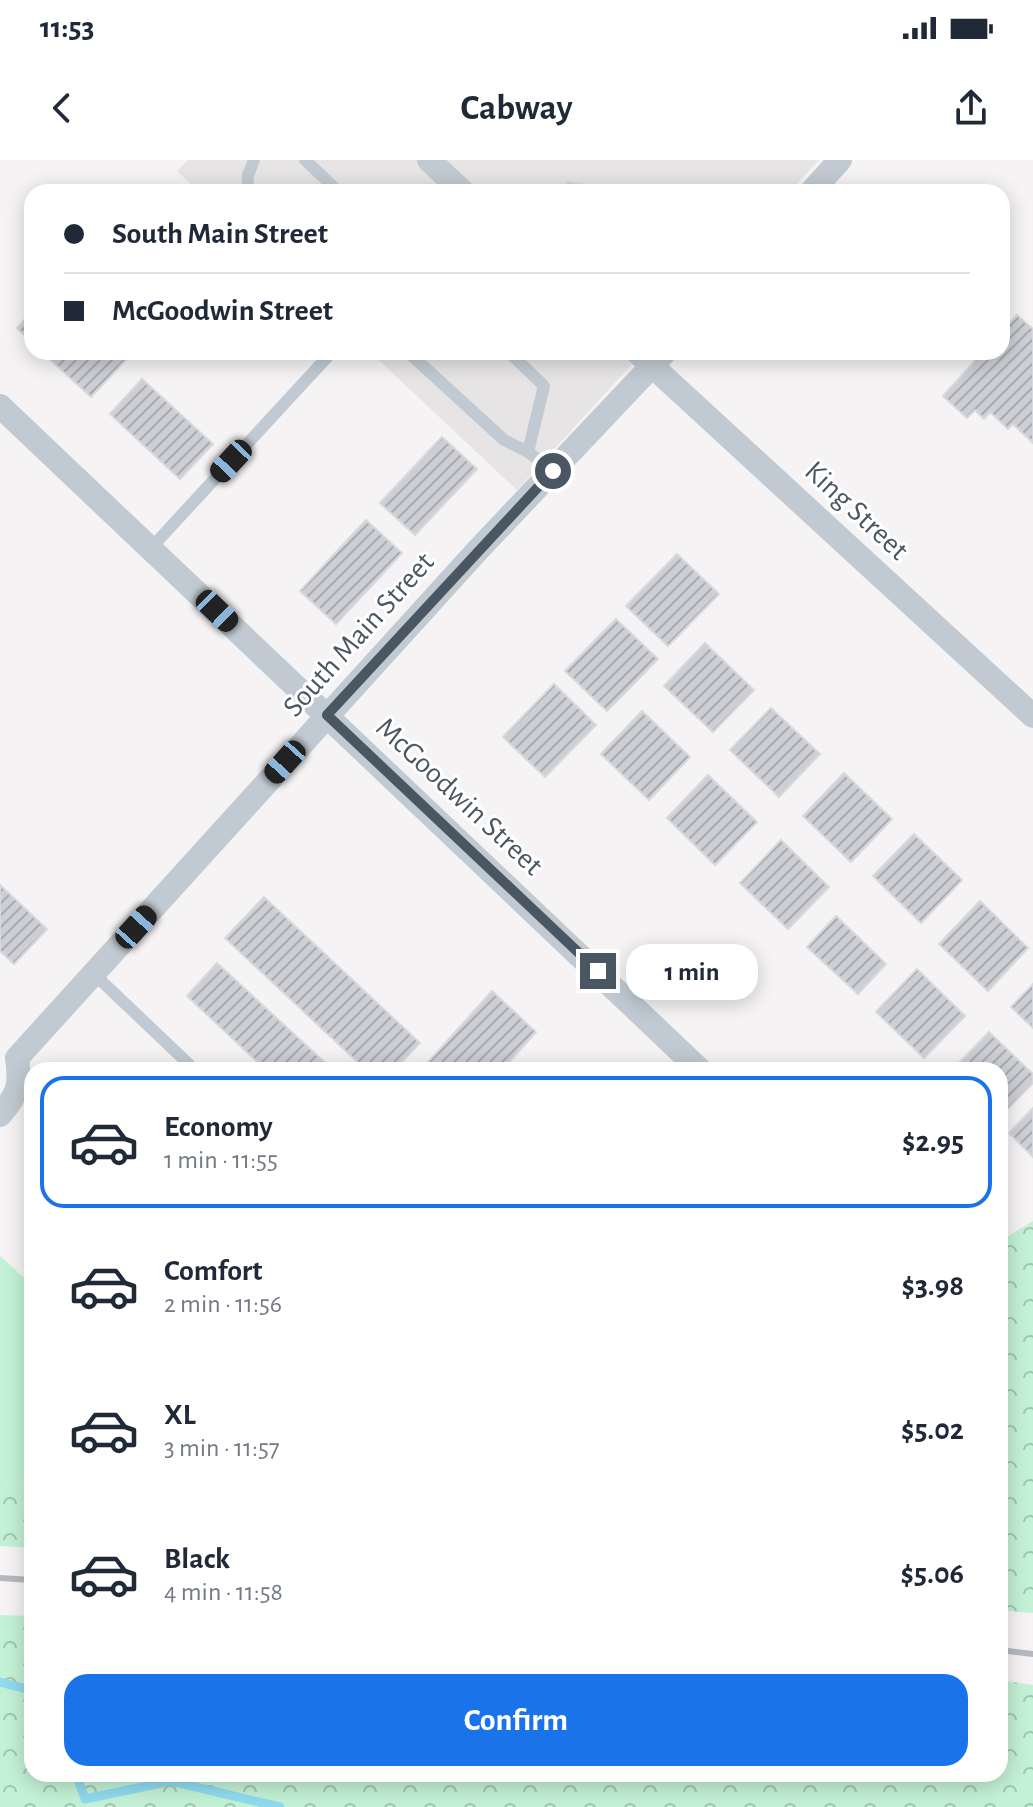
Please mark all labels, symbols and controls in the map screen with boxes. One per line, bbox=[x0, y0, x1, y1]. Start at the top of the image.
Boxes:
text: 11:53 bbox=[40, 13, 94, 43]
icon: back bbox=[40, 86, 84, 130]
icon: share bbox=[949, 86, 993, 130]
text: Cabway bbox=[460, 90, 573, 126]
text: South Main Street bbox=[112, 219, 328, 249]
text: McGoodwin Street bbox=[112, 296, 333, 326]
car bbox=[206, 435, 256, 487]
route start bbox=[535, 453, 571, 489]
street label: King Street bbox=[799, 456, 914, 566]
street label: South Main Street bbox=[278, 547, 440, 722]
car bbox=[191, 586, 243, 636]
street label: McGoodwin Street bbox=[370, 712, 549, 881]
car bbox=[260, 736, 310, 788]
car bbox=[111, 901, 161, 953]
callout: 1 min bbox=[626, 943, 758, 999]
route end bbox=[580, 953, 616, 989]
text: 1 min bbox=[665, 959, 719, 985]
icon: car bbox=[68, 1106, 140, 1178]
text: Economy bbox=[164, 1112, 273, 1142]
text: $2.95 bbox=[902, 1127, 964, 1157]
text: 1 min · 11:55 bbox=[164, 1147, 278, 1173]
icon: car bbox=[68, 1250, 140, 1322]
text: Comfort bbox=[164, 1256, 263, 1286]
text: $3.98 bbox=[901, 1271, 964, 1301]
text: 2 min · 11:56 bbox=[164, 1291, 282, 1317]
icon: car bbox=[68, 1394, 140, 1466]
text: XL bbox=[164, 1400, 196, 1430]
text: $5.02 bbox=[901, 1415, 964, 1445]
text: 3 min · 11:57 bbox=[164, 1435, 280, 1461]
icon: car bbox=[68, 1538, 140, 1610]
text: Black bbox=[164, 1544, 230, 1574]
text: $5.06 bbox=[901, 1559, 964, 1589]
text: 4 min · 11:58 bbox=[164, 1579, 283, 1605]
button: Confirm bbox=[64, 1674, 968, 1766]

